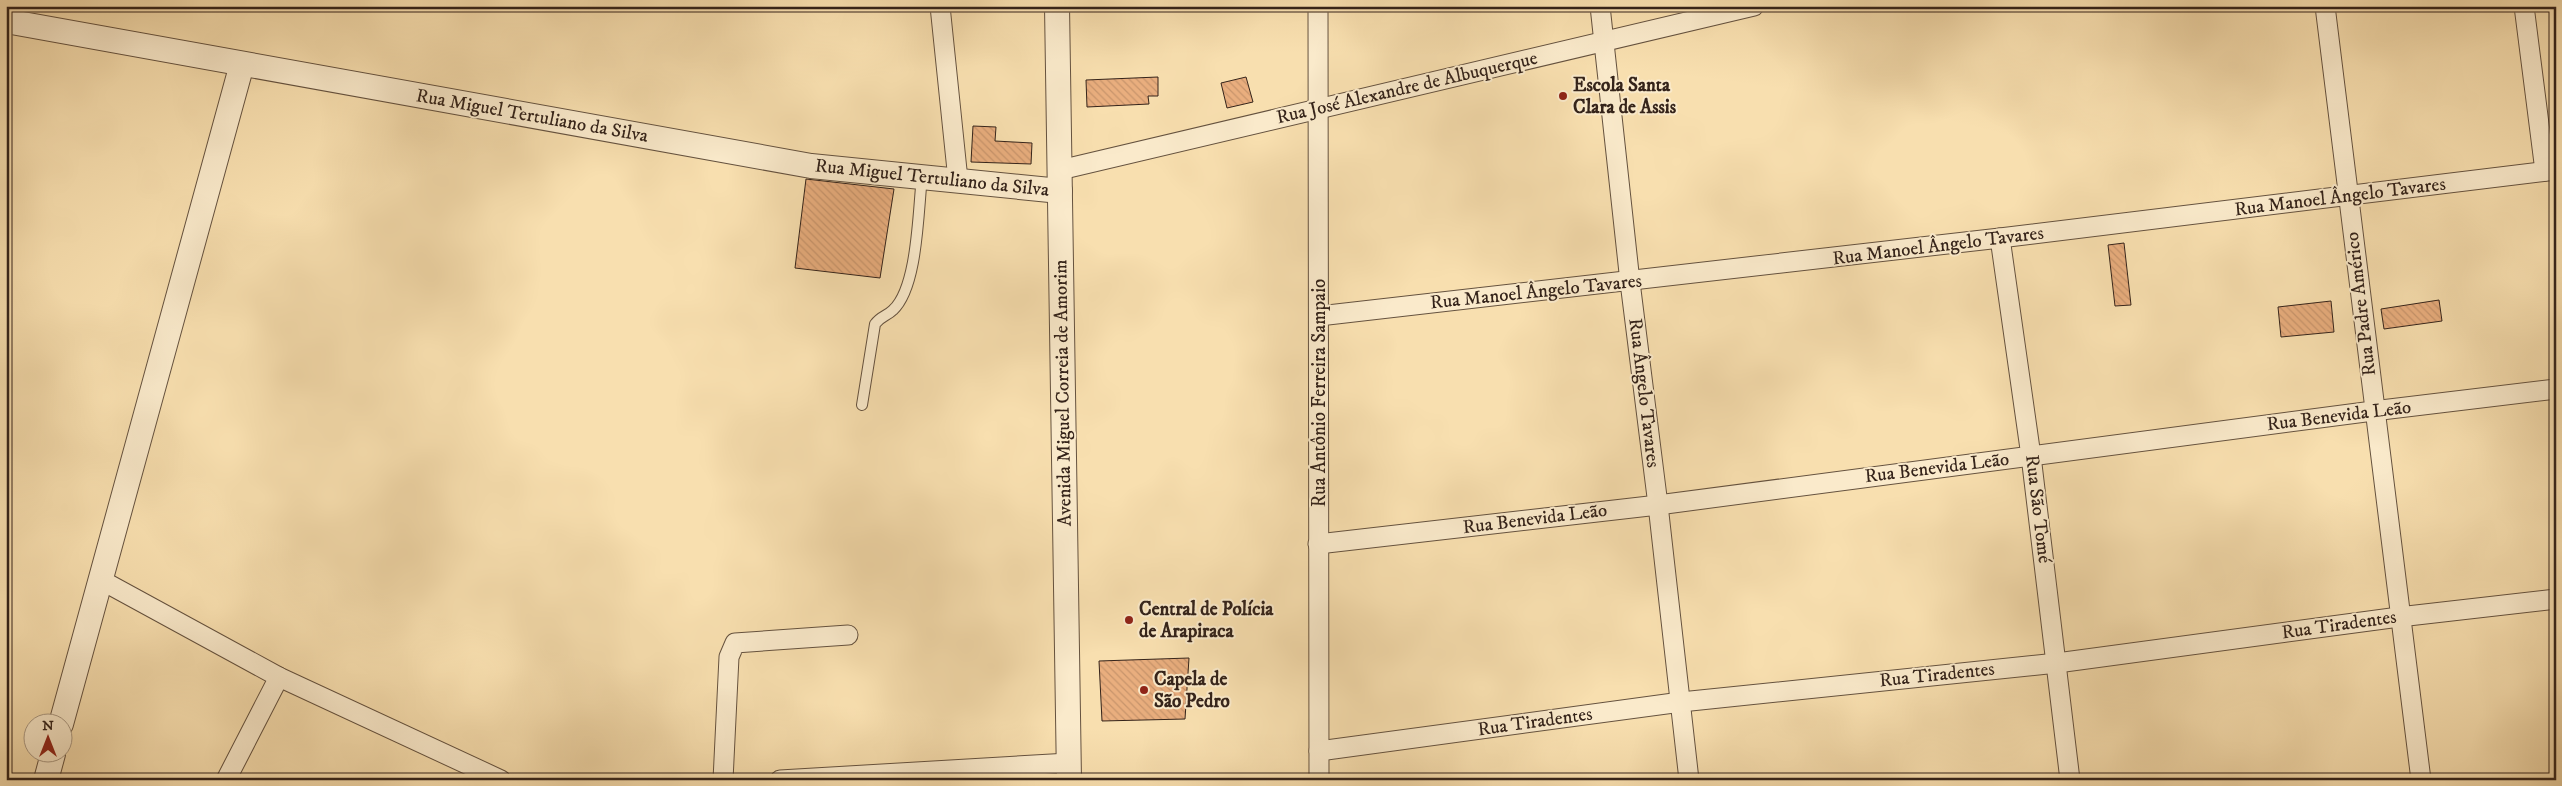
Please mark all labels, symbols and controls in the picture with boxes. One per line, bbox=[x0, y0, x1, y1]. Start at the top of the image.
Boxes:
street label: Rua José Alexandre de Albuquerque bbox=[1274, 47, 1540, 130]
place label: Escola Santa Clara de Assis bbox=[1573, 74, 1677, 119]
street label: Rua Miguel Tertuliano da Silva bbox=[414, 84, 650, 148]
marker: Escola Santa Clara de Assis bbox=[1557, 90, 1569, 102]
street label: Rua Miguel Tertuliano da Silva bbox=[814, 154, 1050, 202]
street label: Rua Manoel Ângelo Tavares bbox=[2233, 171, 2447, 221]
street label: Rua Manoel Ângelo Tavares bbox=[1831, 220, 2045, 270]
street label: Rua Padre Américo bbox=[2341, 231, 2381, 377]
street label: Avenida Miguel Correia de Amorim bbox=[1049, 259, 1077, 527]
street label: Rua Manoel Ângelo Tavares bbox=[1429, 267, 1643, 315]
street label: Rua Antônio Ferreira Sampaio bbox=[1308, 279, 1331, 507]
street label: Rua Ângelo Tavares bbox=[1623, 317, 1667, 469]
street label: Rua Benevida Leão bbox=[2265, 396, 2413, 436]
street label: Rua Benevida Leão bbox=[1863, 448, 2011, 488]
street label: Rua São Tomé bbox=[2020, 454, 2056, 565]
street label: Rua Benevida Leão bbox=[1461, 499, 1609, 539]
place label: Central de Polícia de Arapiraca bbox=[1139, 598, 1274, 643]
street label: Rua Tiradentes bbox=[2280, 606, 2398, 644]
marker: Central de Polícia de Arapiraca bbox=[1123, 614, 1135, 626]
street label: Rua Tiradentes bbox=[1878, 658, 1996, 692]
place label: Capela de São Pedro bbox=[1154, 668, 1230, 713]
marker: Capela de São Pedro bbox=[1138, 684, 1150, 696]
street label: Rua Tiradentes bbox=[1476, 703, 1594, 741]
north arrow bbox=[22, 714, 72, 764]
text: N bbox=[42, 717, 54, 735]

